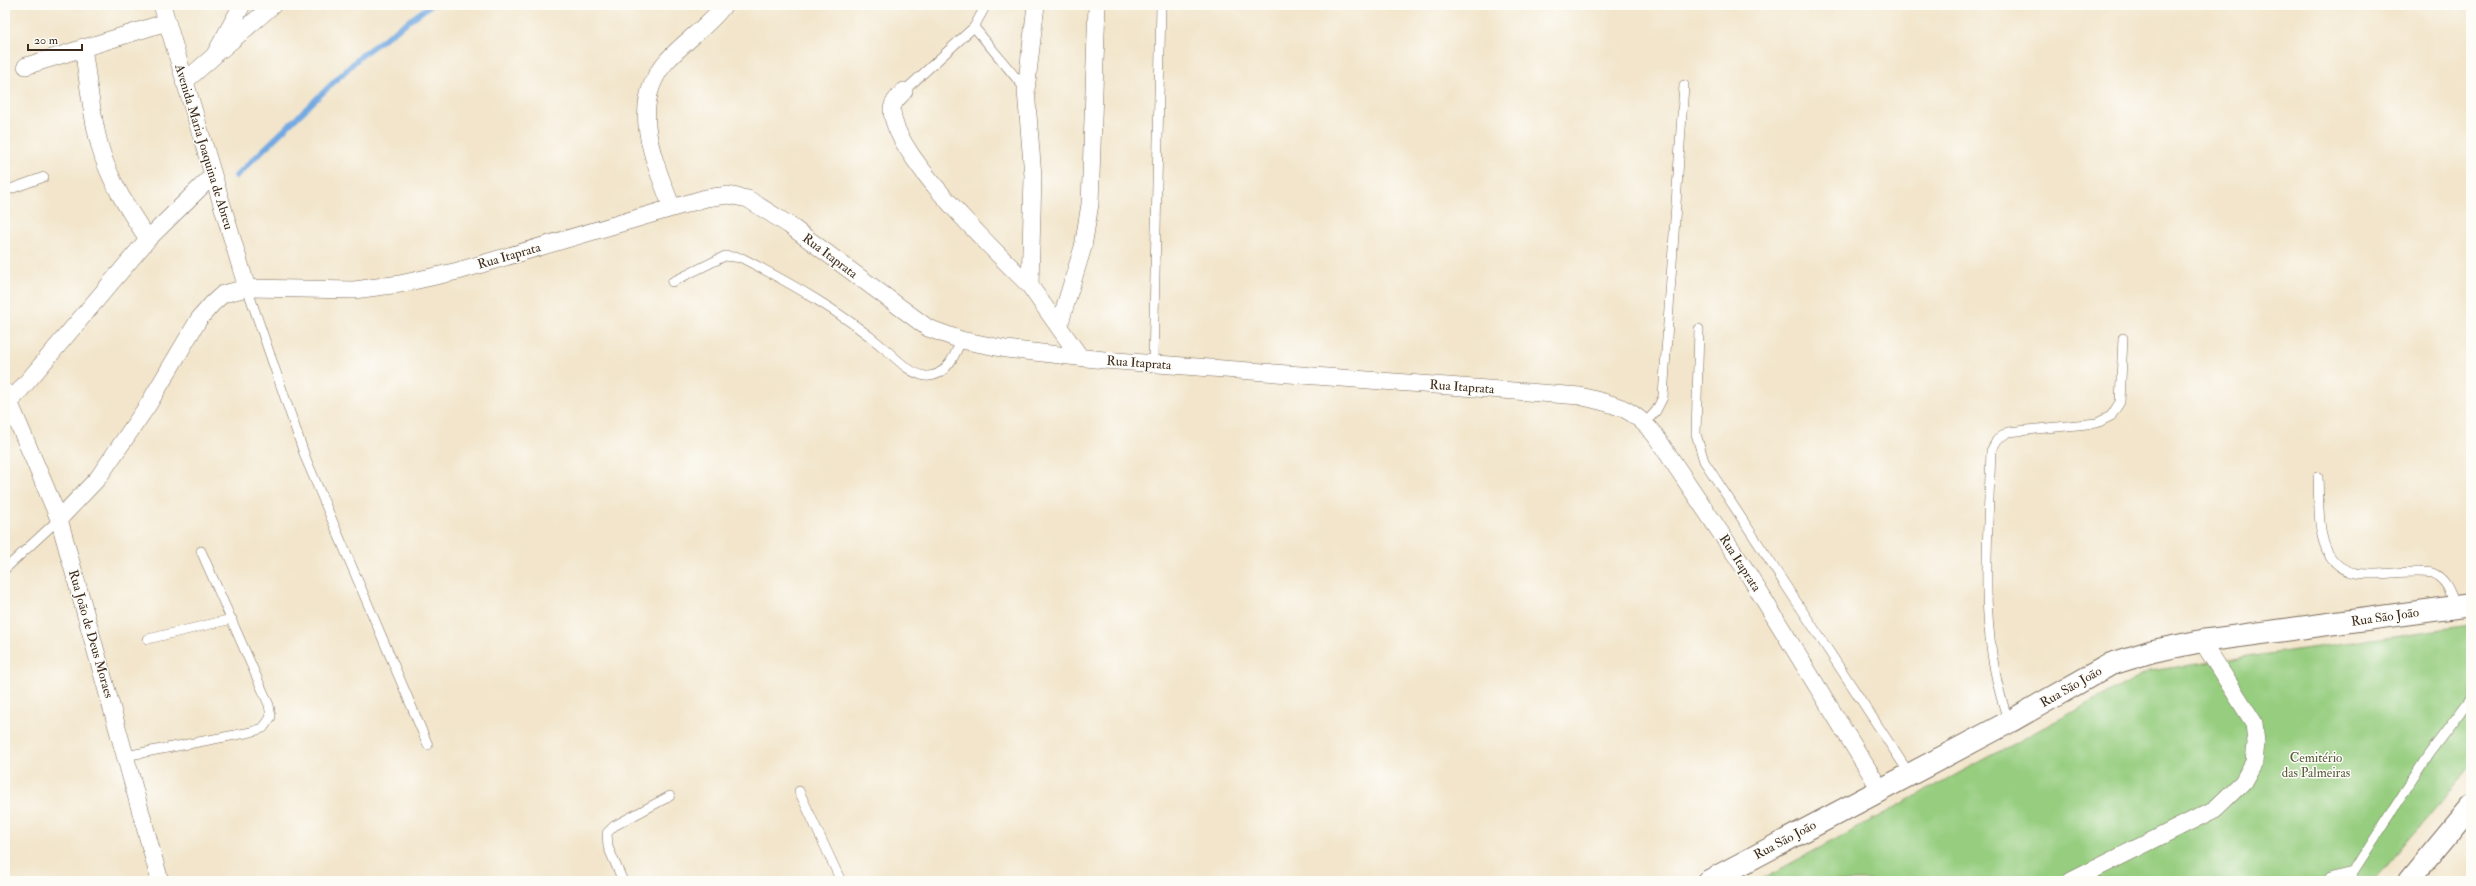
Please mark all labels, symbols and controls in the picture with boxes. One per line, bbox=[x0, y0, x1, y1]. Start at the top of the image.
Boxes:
scale bar bbox=[28, 26, 82, 52]
text: 20 m bbox=[34, 33, 59, 48]
street label: Avenida Maria Joaquina de Abreu bbox=[171, 61, 237, 232]
street label: Rua Itaprata bbox=[799, 230, 861, 283]
street label: Rua Itaprata bbox=[476, 239, 543, 274]
street label: Rua Itaprata bbox=[1106, 353, 1173, 374]
street label: Rua Itaprata bbox=[1429, 377, 1496, 398]
street label: Rua Itaprata bbox=[1715, 531, 1765, 596]
street label: Rua João de Deus Moraes bbox=[65, 568, 117, 701]
street label: Rua São João bbox=[2350, 604, 2420, 630]
street label: Rua São João bbox=[2037, 663, 2105, 711]
park label: Cemitério das Palmeiras bbox=[2282, 750, 2351, 781]
street label: Rua São João bbox=[1751, 817, 1819, 863]

